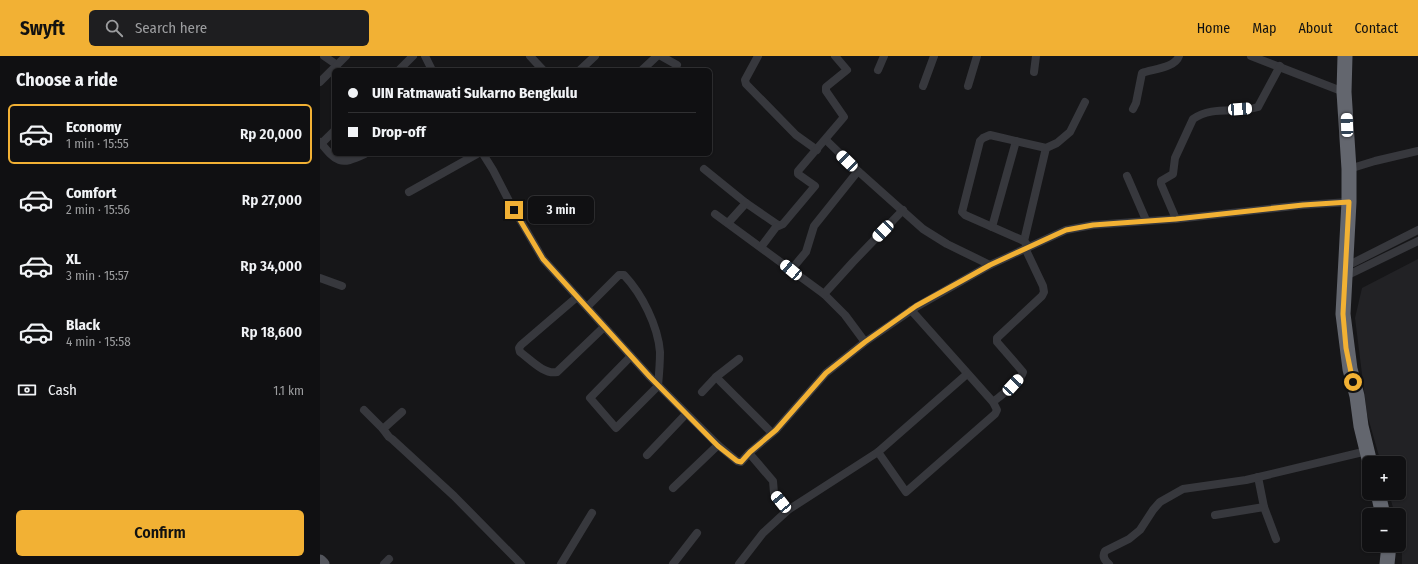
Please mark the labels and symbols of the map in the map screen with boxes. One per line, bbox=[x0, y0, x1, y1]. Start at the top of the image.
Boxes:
car bbox=[1228, 102, 1252, 116]
car bbox=[1341, 113, 1353, 137]
car bbox=[834, 148, 860, 174]
callout: 3 min bbox=[528, 196, 594, 224]
route end bbox=[505, 201, 523, 219]
car bbox=[870, 218, 896, 244]
car bbox=[778, 258, 804, 282]
car bbox=[1000, 372, 1026, 398]
route start bbox=[1344, 373, 1362, 391]
car bbox=[769, 489, 793, 515]

